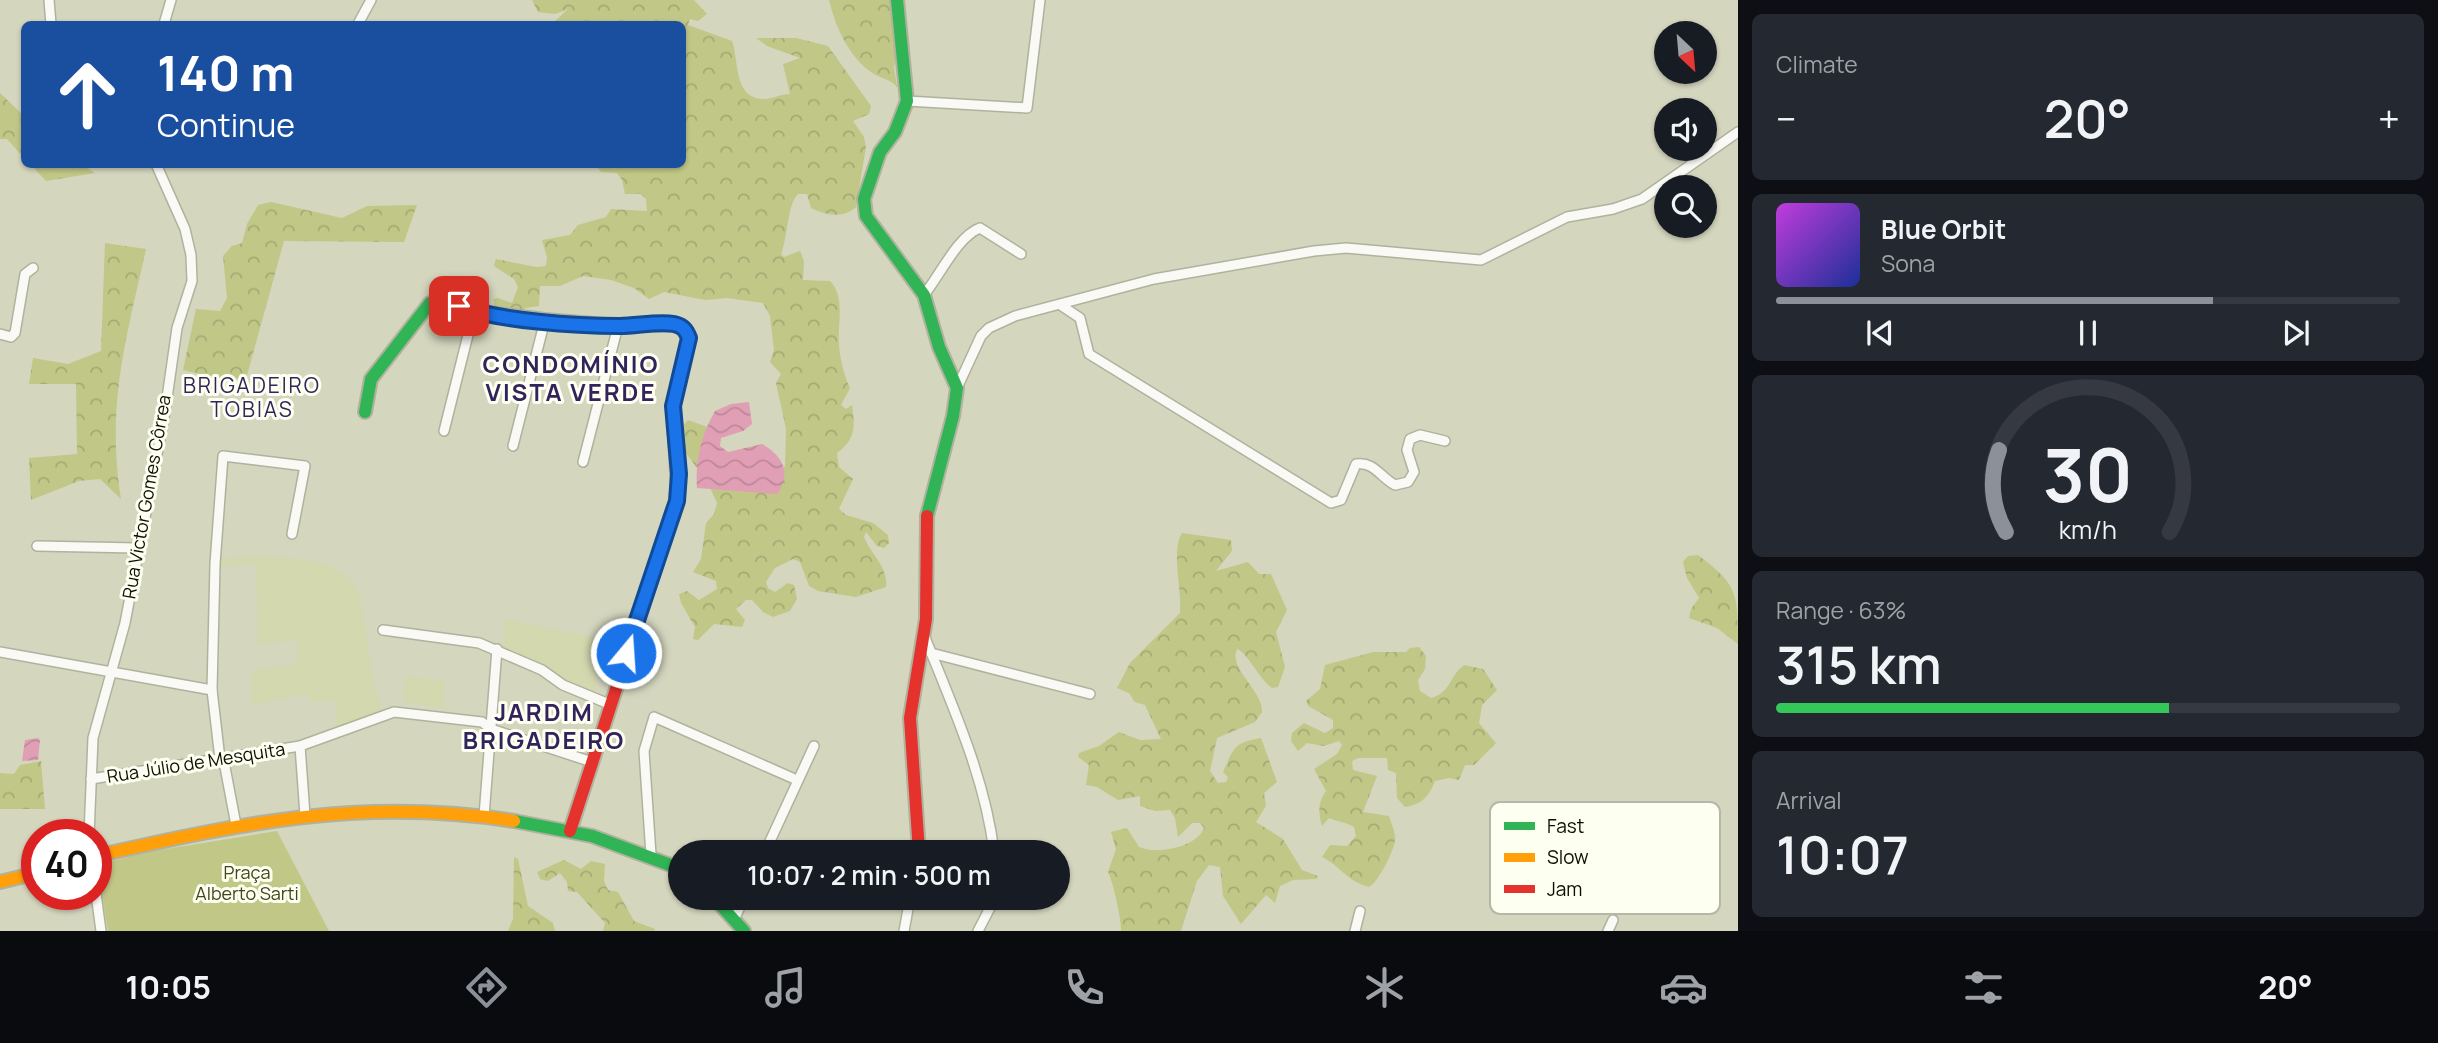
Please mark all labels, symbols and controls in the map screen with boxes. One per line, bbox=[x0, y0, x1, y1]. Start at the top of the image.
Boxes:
north arrow bbox=[1654, 21, 1717, 84]
map controls bbox=[1654, 21, 1717, 238]
text: 140 m bbox=[157, 39, 294, 106]
text: Climate bbox=[1776, 48, 1858, 80]
icon: ahead bbox=[42, 49, 133, 140]
text: 20° bbox=[2044, 83, 2131, 154]
text: − bbox=[1776, 92, 1797, 144]
text: + bbox=[2378, 92, 2400, 144]
button: sound bbox=[1654, 98, 1717, 161]
text: Continue bbox=[157, 103, 295, 147]
button: search bbox=[1654, 175, 1717, 238]
text: Blue Orbit bbox=[1881, 211, 2006, 247]
text: Sona bbox=[1881, 247, 1935, 279]
pin bbox=[429, 276, 489, 336]
icon: arrive bbox=[440, 287, 478, 325]
icon: previous bbox=[1861, 314, 1899, 352]
icon: pause bbox=[2069, 314, 2107, 352]
icon: next bbox=[2277, 314, 2315, 352]
district label: CONDOMÍNIO VISTA VERDE bbox=[483, 347, 659, 408]
district label: BRIGADEIRO TOBIAS bbox=[183, 371, 321, 423]
street label: Rua Victor Gomes Côrrea bbox=[116, 393, 176, 601]
text: 30 bbox=[2043, 424, 2133, 524]
text: km/h bbox=[2059, 511, 2117, 546]
text: Range · 63% bbox=[1776, 594, 1906, 626]
position arrow bbox=[589, 616, 663, 690]
text: 315 km bbox=[1776, 629, 1942, 700]
district label: JARDIM BRIGADEIRO bbox=[463, 695, 625, 756]
street label: Rua Júlio de Mesquita bbox=[105, 736, 287, 788]
text: Arrival bbox=[1776, 784, 1842, 816]
legend bbox=[1490, 802, 1720, 914]
text: Fast bbox=[1547, 813, 1584, 839]
speed limit sign: 40 bbox=[21, 819, 112, 910]
text: 10:07 bbox=[1776, 819, 1909, 890]
text: Slow bbox=[1547, 844, 1589, 870]
text: 10:07 · 2 min · 500 m bbox=[747, 857, 991, 893]
park label: Praça Alberto Sarti bbox=[195, 860, 299, 905]
text: Jam bbox=[1547, 876, 1582, 902]
icon: directions bbox=[462, 963, 511, 1012]
icon: music bbox=[761, 963, 810, 1012]
icon: phone bbox=[1060, 963, 1109, 1012]
icon: climate bbox=[1360, 963, 1409, 1012]
icon: car bbox=[1659, 963, 1708, 1012]
icon: filters bbox=[1959, 963, 2008, 1012]
text: 10:05 bbox=[125, 965, 211, 1009]
text: 20° bbox=[2258, 965, 2313, 1009]

